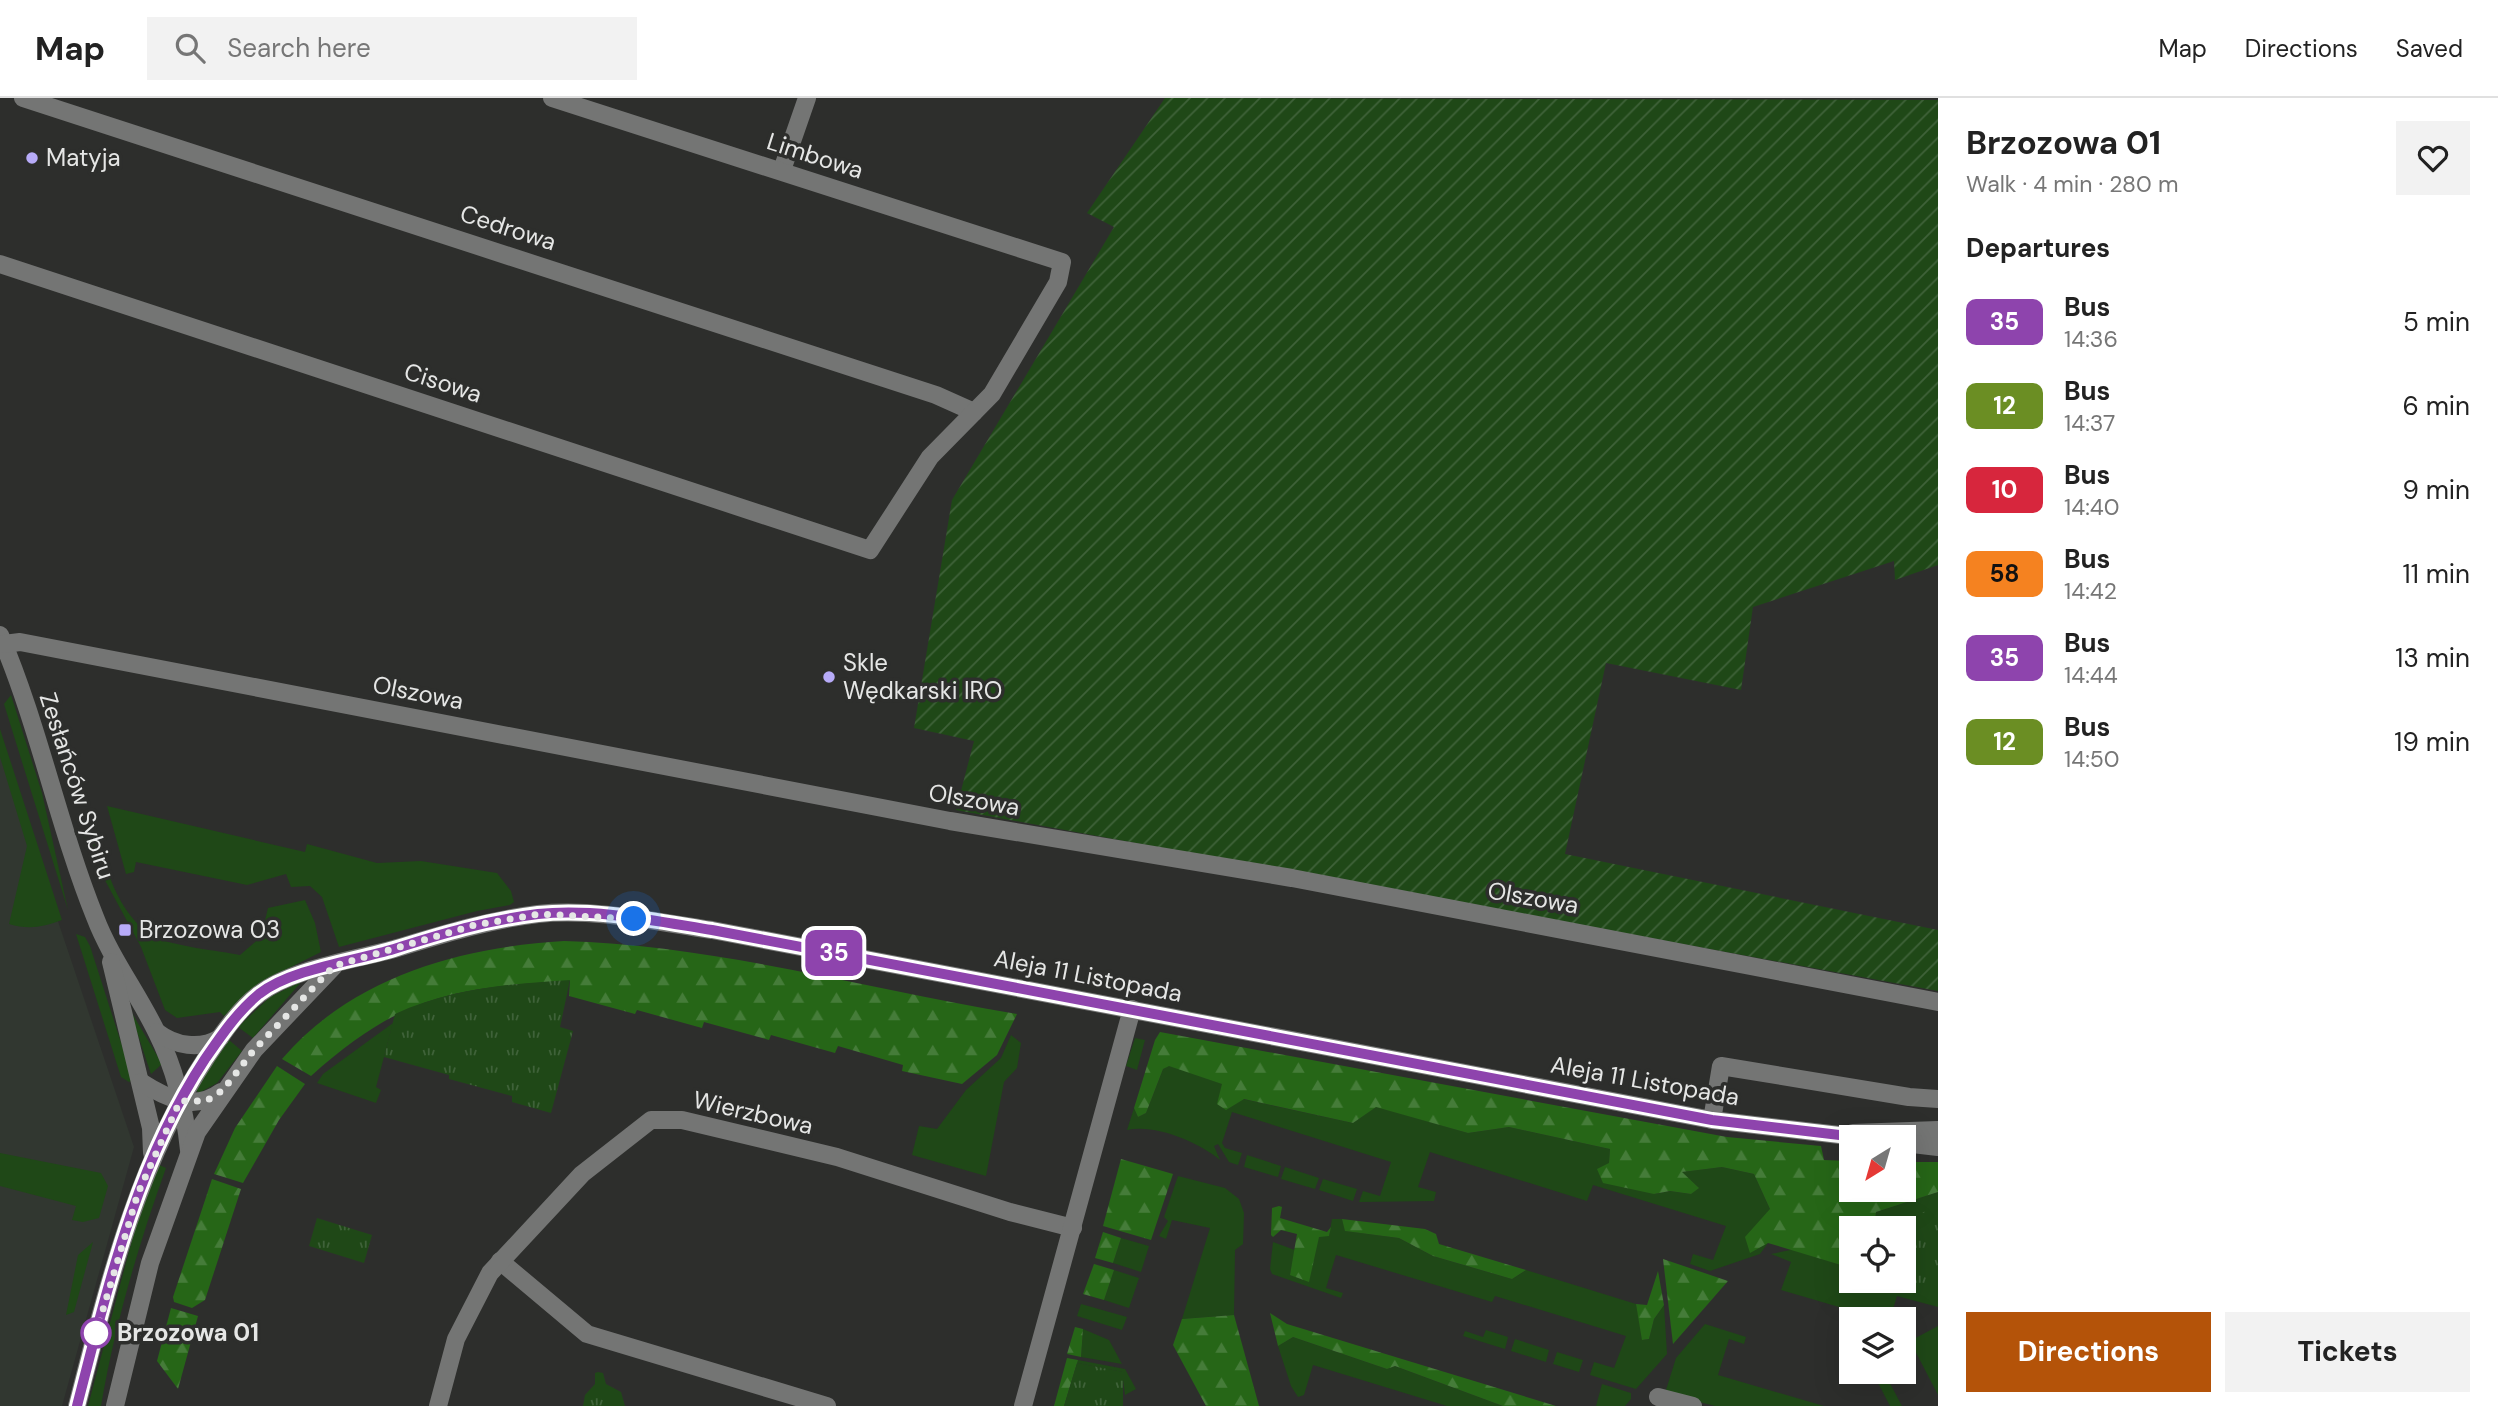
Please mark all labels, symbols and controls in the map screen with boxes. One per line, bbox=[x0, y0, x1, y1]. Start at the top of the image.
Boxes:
search box bbox=[147, 17, 637, 80]
text: Map bbox=[35, 27, 105, 70]
icon: search bbox=[171, 29, 209, 67]
text: Search here bbox=[227, 31, 371, 65]
text: Map bbox=[2159, 33, 2207, 64]
text: Directions bbox=[2245, 33, 2358, 64]
text: Saved bbox=[2396, 33, 2463, 64]
text: Brzozowa 01 bbox=[1966, 121, 2161, 164]
button: heart bbox=[2396, 121, 2470, 195]
street label: Limbowa bbox=[763, 125, 867, 186]
place label: Matyja bbox=[46, 142, 121, 173]
marker: Matyja bbox=[24, 150, 40, 166]
text: Walk · 4 min · 280 m bbox=[1966, 169, 2178, 199]
street label: Cedrowa bbox=[456, 197, 560, 258]
text: Departures bbox=[1966, 231, 2110, 265]
text: Bus bbox=[2064, 290, 2110, 324]
text: 5 min bbox=[2403, 305, 2470, 339]
text: 35 bbox=[1990, 306, 2019, 337]
text: 14:36 bbox=[2064, 324, 2118, 354]
street label: Cisowa bbox=[400, 355, 486, 410]
text: Bus bbox=[2064, 374, 2110, 408]
text: 6 min bbox=[2402, 389, 2470, 423]
text: 12 bbox=[1993, 390, 2016, 421]
text: 14:37 bbox=[2064, 408, 2115, 438]
text: Bus bbox=[2064, 458, 2110, 492]
text: 9 min bbox=[2402, 473, 2470, 507]
text: 10 bbox=[1992, 474, 2017, 505]
text: 14:40 bbox=[2064, 492, 2119, 522]
text: Bus bbox=[2064, 542, 2110, 576]
text: 11 min bbox=[2403, 557, 2470, 591]
text: 58 bbox=[1989, 558, 2020, 589]
text: 14:42 bbox=[2064, 576, 2117, 606]
text: Bus bbox=[2064, 626, 2110, 660]
text: 13 min bbox=[2395, 641, 2470, 675]
text: 35 bbox=[1990, 642, 2019, 673]
place label: Skle Wędkarski IRO bbox=[843, 647, 1002, 706]
text: 14:44 bbox=[2064, 660, 2118, 690]
street label: Olszowa bbox=[370, 669, 466, 716]
marker: Skle Wędkarski IRO bbox=[821, 669, 837, 685]
street label: Zesłańców Sybiru bbox=[33, 689, 122, 883]
text: Bus bbox=[2064, 710, 2110, 744]
text: 19 min bbox=[2394, 725, 2470, 759]
text: 12 bbox=[1993, 726, 2016, 757]
text: 14:50 bbox=[2064, 744, 2120, 774]
street label: Olszowa bbox=[926, 776, 1022, 823]
street label: Olszowa bbox=[1485, 874, 1581, 921]
your location bbox=[616, 901, 651, 936]
place label: Brzozowa 03 bbox=[139, 914, 280, 945]
marker: Brzozowa 03 bbox=[117, 922, 133, 938]
line badge: 35 bbox=[802, 930, 866, 976]
text: 35 bbox=[819, 937, 849, 968]
street label: Aleja 11 Listopada bbox=[991, 942, 1185, 1009]
street label: Aleja 11 Listopada bbox=[1548, 1049, 1742, 1112]
street label: Wierzbowa bbox=[690, 1084, 816, 1141]
north arrow bbox=[1839, 1125, 1916, 1202]
map controls bbox=[1839, 1125, 1916, 1384]
button: locate bbox=[1839, 1216, 1916, 1293]
button: layers bbox=[1839, 1307, 1916, 1384]
button: Directions bbox=[1966, 1312, 2211, 1392]
button: Tickets bbox=[2225, 1312, 2470, 1392]
place label: Brzozowa 01 bbox=[117, 1317, 259, 1348]
marker: Brzozowa 01 bbox=[81, 1318, 111, 1348]

